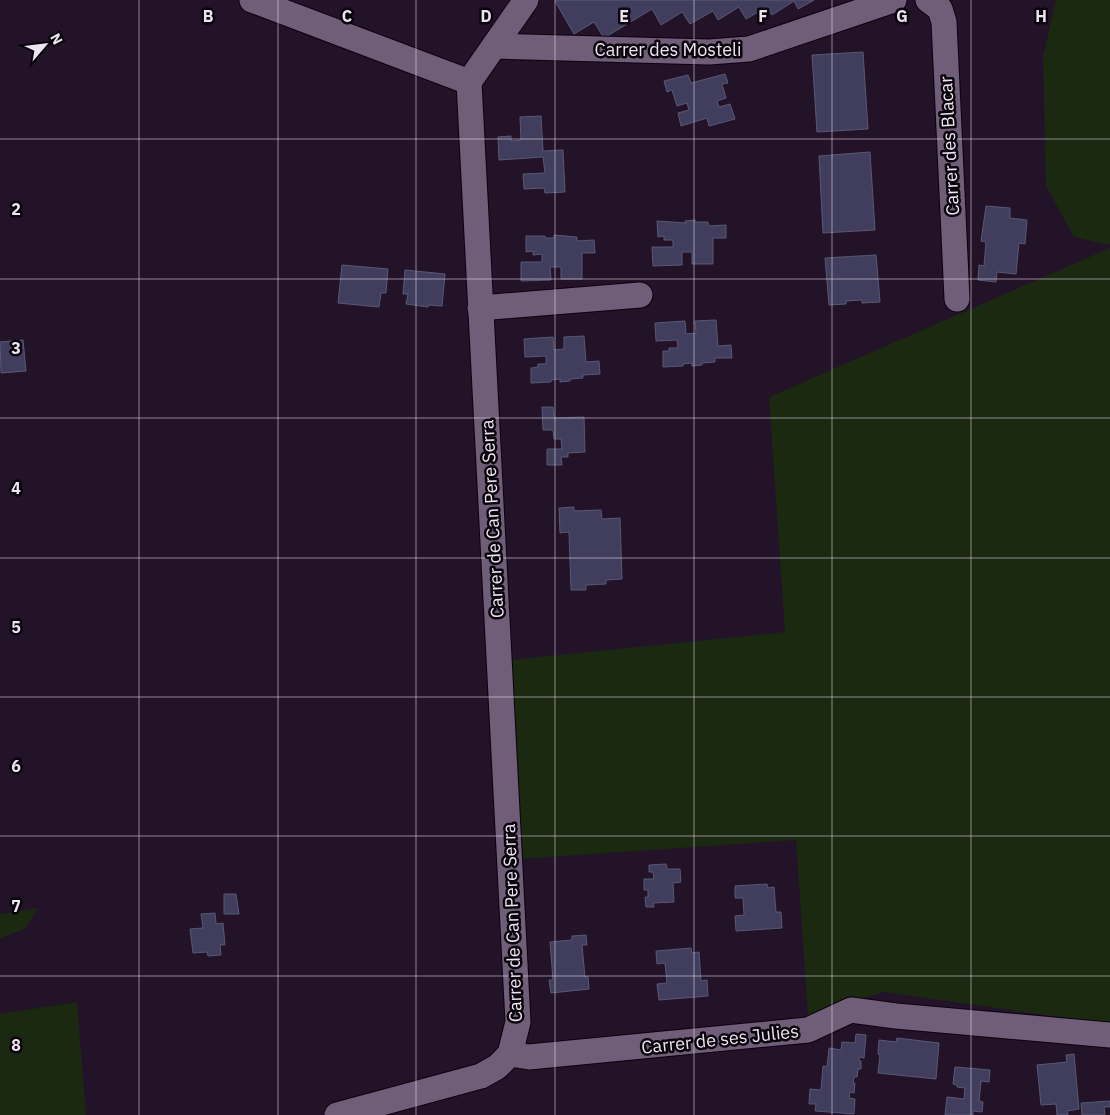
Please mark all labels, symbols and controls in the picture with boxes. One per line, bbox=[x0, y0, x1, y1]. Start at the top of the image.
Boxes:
text: B bbox=[203, 6, 214, 26]
text: C bbox=[342, 6, 352, 26]
text: D bbox=[480, 6, 492, 26]
text: E bbox=[619, 6, 629, 26]
text: F bbox=[758, 6, 768, 26]
text: G bbox=[896, 6, 908, 26]
text: H bbox=[1035, 6, 1047, 26]
north arrow bbox=[20, 20, 70, 70]
text: N bbox=[46, 30, 67, 48]
street label: Carrer des Mosteli bbox=[595, 38, 741, 61]
street label: Carrer des Blacar bbox=[934, 75, 964, 216]
text: 2 bbox=[11, 199, 21, 219]
text: 3 bbox=[11, 338, 21, 358]
street label: Carrer de Can Pere Serra bbox=[475, 419, 509, 619]
text: 4 bbox=[11, 478, 21, 498]
text: 5 bbox=[11, 617, 21, 637]
text: 6 bbox=[11, 756, 21, 776]
street label: Carrer de Can Pere Serra bbox=[497, 823, 527, 1023]
text: 7 bbox=[11, 896, 21, 916]
street label: Carrer de ses Julies bbox=[640, 1019, 800, 1059]
text: 8 bbox=[11, 1035, 21, 1055]

